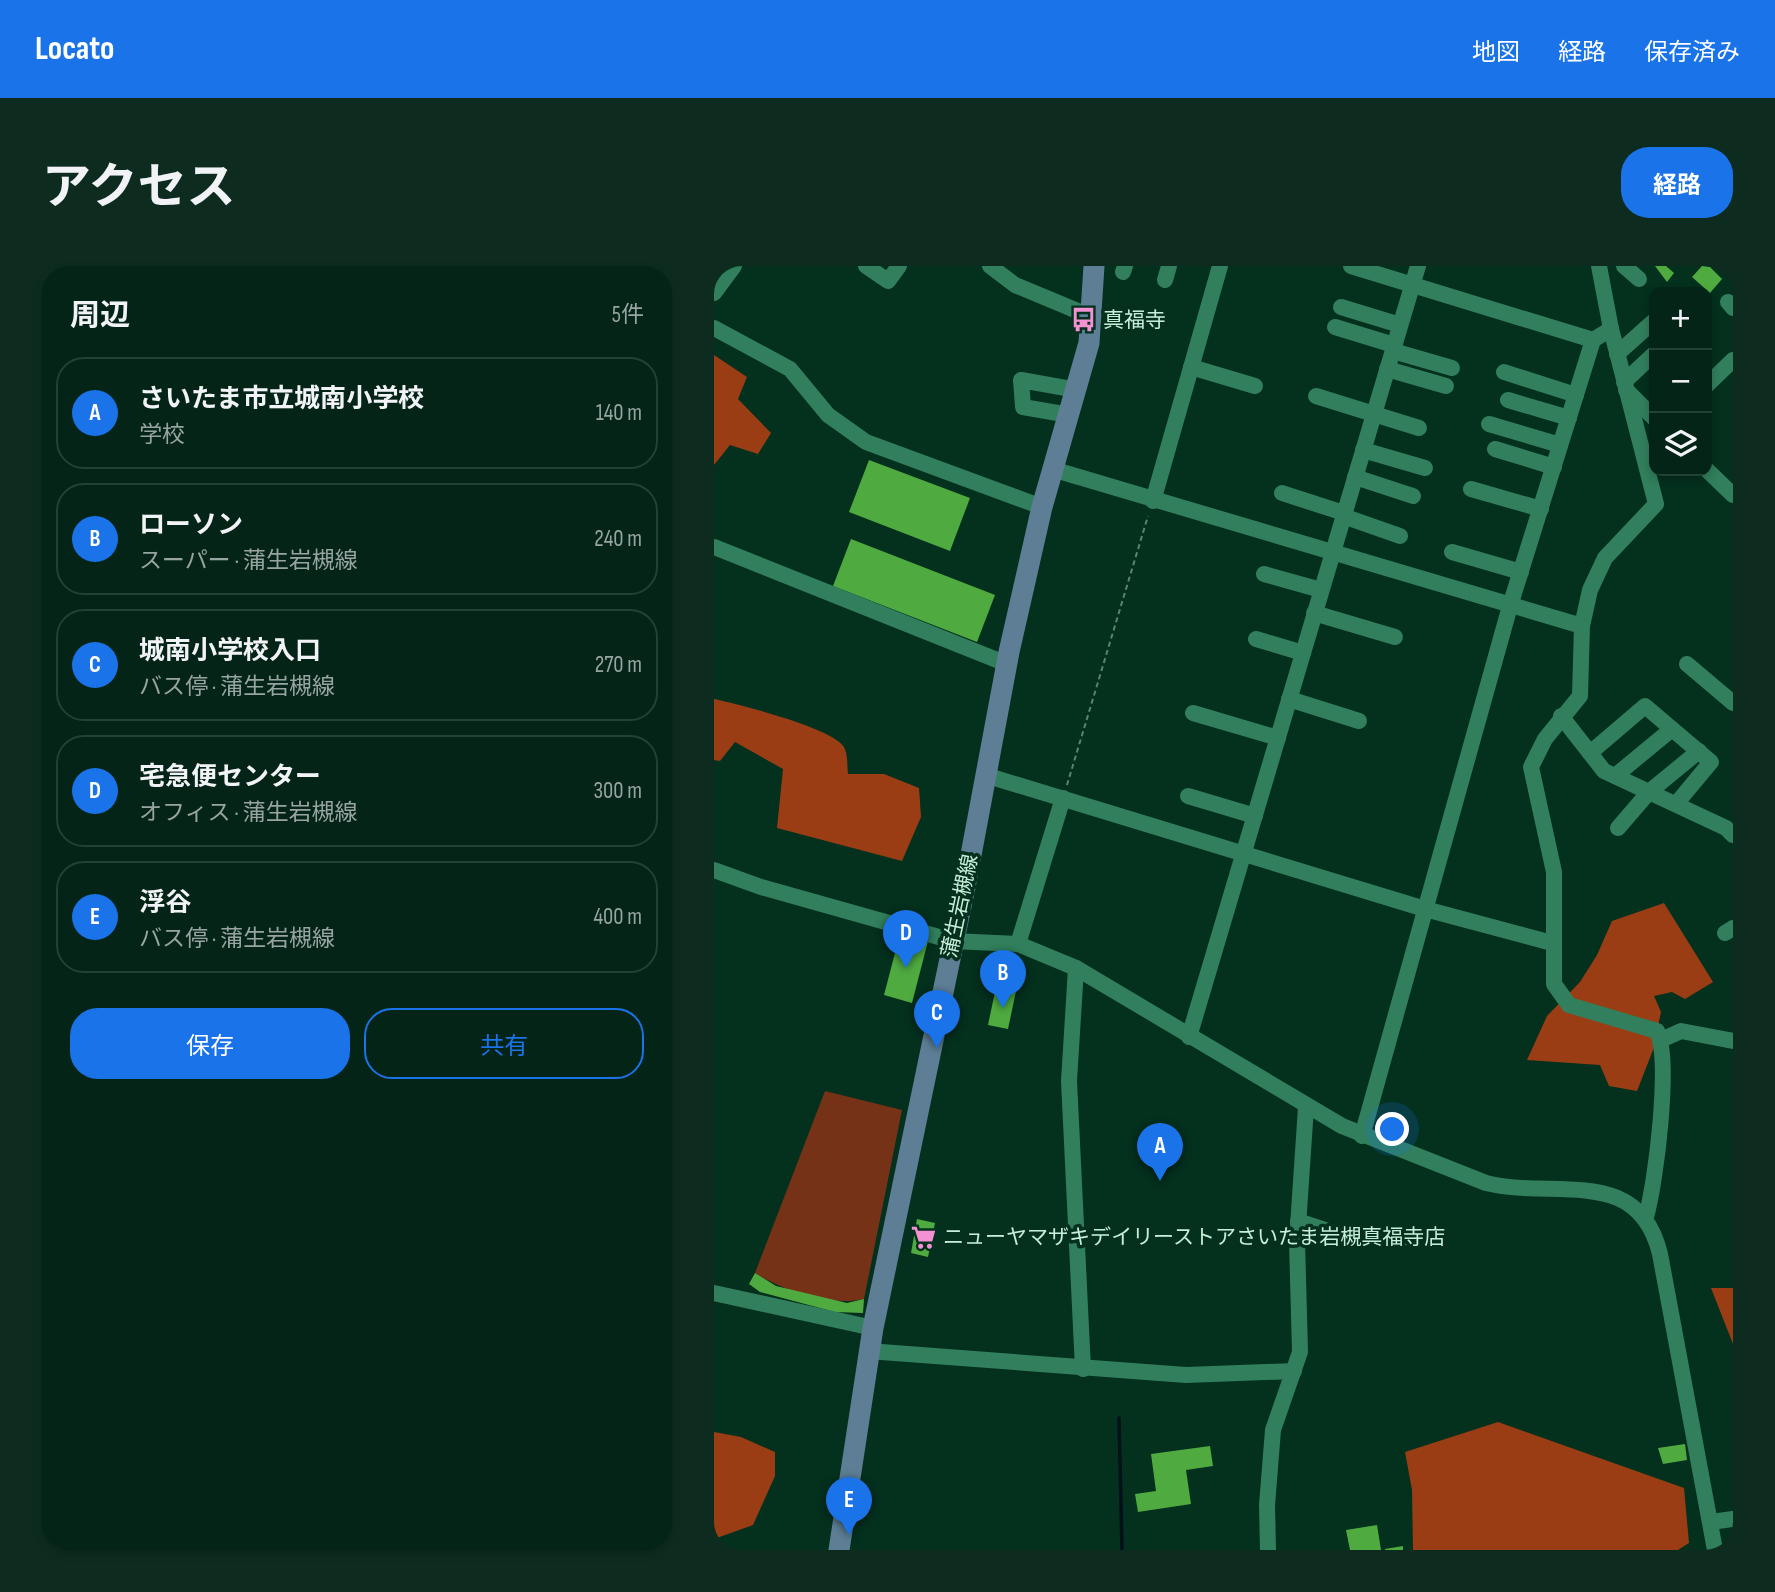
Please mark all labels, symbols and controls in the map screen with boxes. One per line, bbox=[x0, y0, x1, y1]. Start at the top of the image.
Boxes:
text: Locato bbox=[35, 29, 114, 69]
text: 地図 bbox=[1472, 38, 1520, 67]
text: 経路 bbox=[1558, 38, 1606, 67]
text: 保存済み bbox=[1644, 38, 1740, 67]
button: 経路 bbox=[1621, 147, 1733, 218]
text: アクセス bbox=[42, 159, 236, 218]
map controls bbox=[1649, 287, 1712, 476]
button: + bbox=[1649, 287, 1712, 350]
text: 周辺 bbox=[70, 298, 130, 334]
text: 5件 bbox=[612, 301, 644, 329]
bus stop icon: 真福寺 bbox=[1069, 306, 1097, 334]
place label: 真福寺 bbox=[1103, 308, 1166, 333]
button: − bbox=[1649, 350, 1712, 413]
text: さいたま市立城南小学校 bbox=[139, 384, 424, 415]
text: A bbox=[90, 399, 100, 427]
text: 140 m bbox=[596, 399, 642, 427]
button: layers bbox=[1649, 413, 1712, 476]
text: 学校 bbox=[139, 421, 185, 449]
text: ローソン bbox=[139, 510, 243, 541]
text: B bbox=[90, 525, 100, 553]
text: 240 m bbox=[594, 525, 642, 553]
text: スーパー · 蒲生岩槻線 bbox=[139, 547, 358, 575]
text: 城南小学校入口 bbox=[139, 636, 321, 667]
text: C bbox=[89, 651, 101, 679]
text: 270 m bbox=[595, 651, 642, 679]
text: バス停 · 蒲生岩槻線 bbox=[139, 673, 335, 701]
text: 宅急便センター bbox=[139, 762, 321, 793]
text: D bbox=[89, 777, 101, 805]
text: 300 m bbox=[593, 777, 642, 805]
text: オフィス · 蒲生岩槻線 bbox=[139, 799, 357, 827]
street label: 蒲生岩槻線 bbox=[937, 852, 983, 960]
text: 浮谷 bbox=[139, 888, 191, 919]
text: E bbox=[90, 903, 100, 931]
text: 400 m bbox=[593, 903, 642, 931]
pin: D bbox=[883, 910, 929, 968]
text: バス停 · 蒲生岩槻線 bbox=[139, 925, 335, 953]
pin: B bbox=[980, 950, 1026, 1008]
pin: C bbox=[914, 990, 960, 1048]
button: 保存 bbox=[70, 1008, 350, 1079]
button: 共有 bbox=[364, 1008, 644, 1079]
your location bbox=[1375, 1112, 1409, 1146]
pin: A bbox=[1137, 1123, 1183, 1181]
supermarket icon: ニューヤマザキデイリーストアさいたま岩槻真福寺店 bbox=[909, 1223, 937, 1251]
place label: ニューヤマザキデイリーストアさいたま岩槻真福寺店 bbox=[943, 1225, 1445, 1250]
pin: E bbox=[826, 1477, 872, 1535]

